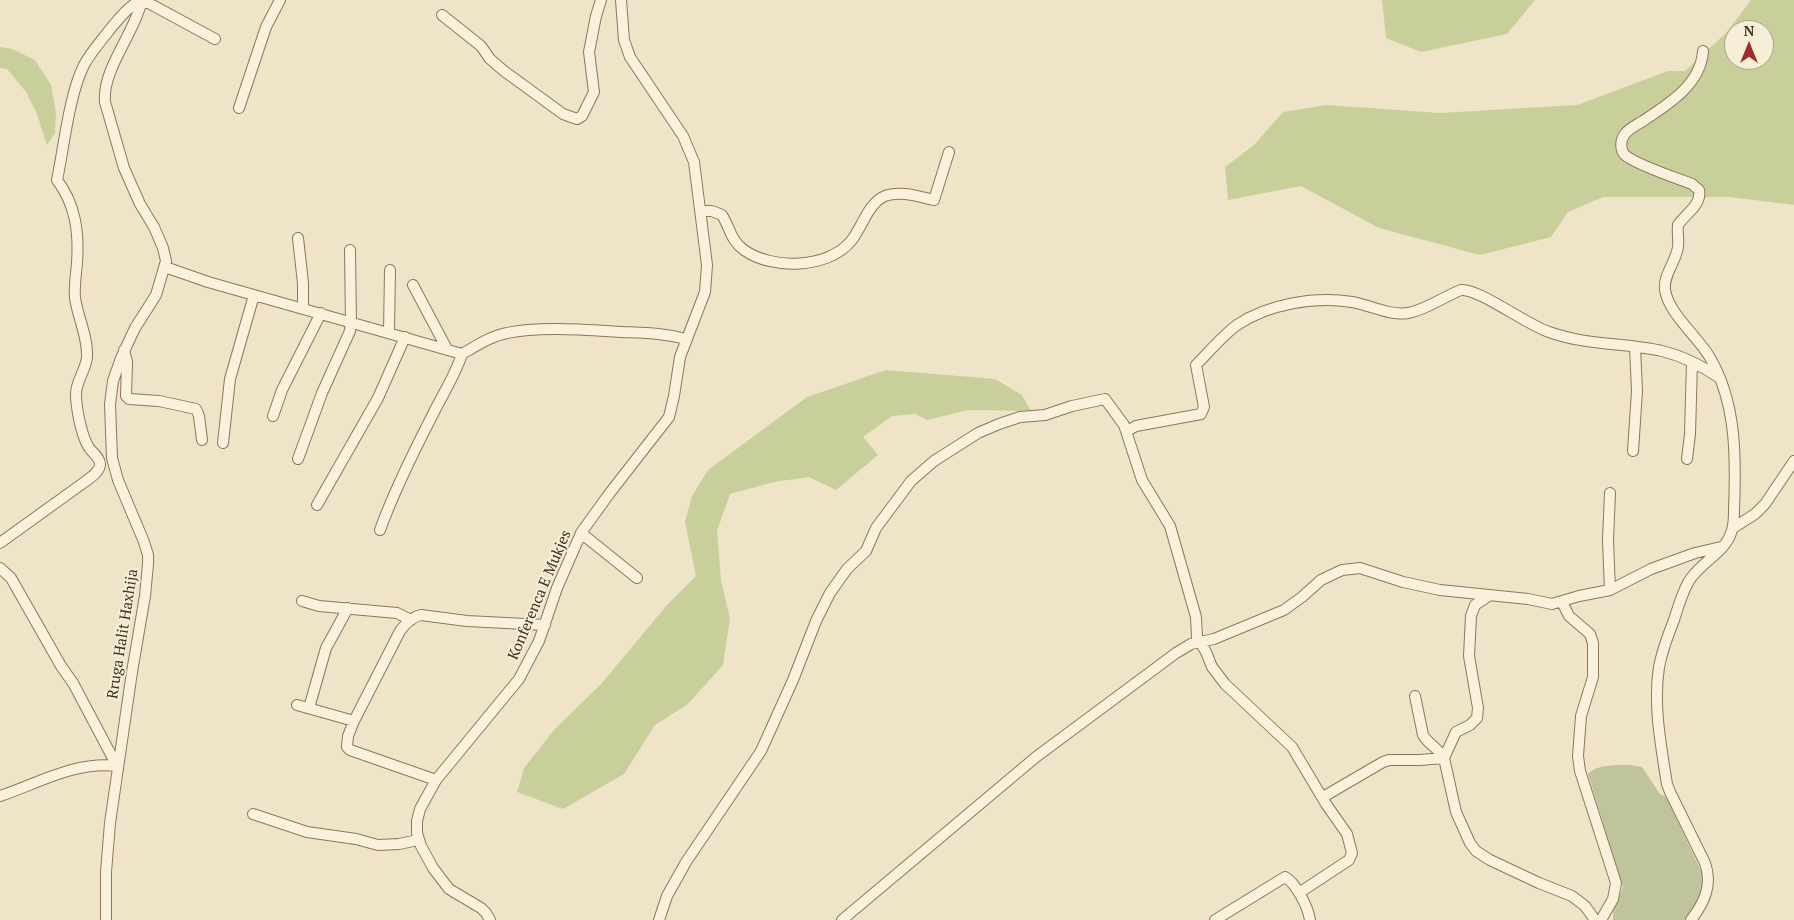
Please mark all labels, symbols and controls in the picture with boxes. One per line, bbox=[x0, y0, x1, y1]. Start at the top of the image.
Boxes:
north arrow bbox=[1724, 20, 1774, 70]
text: N bbox=[1744, 21, 1754, 40]
street label: Konferenca E Mukjes bbox=[505, 527, 575, 663]
street label: Rruga Halit Haxhija bbox=[104, 568, 142, 700]

